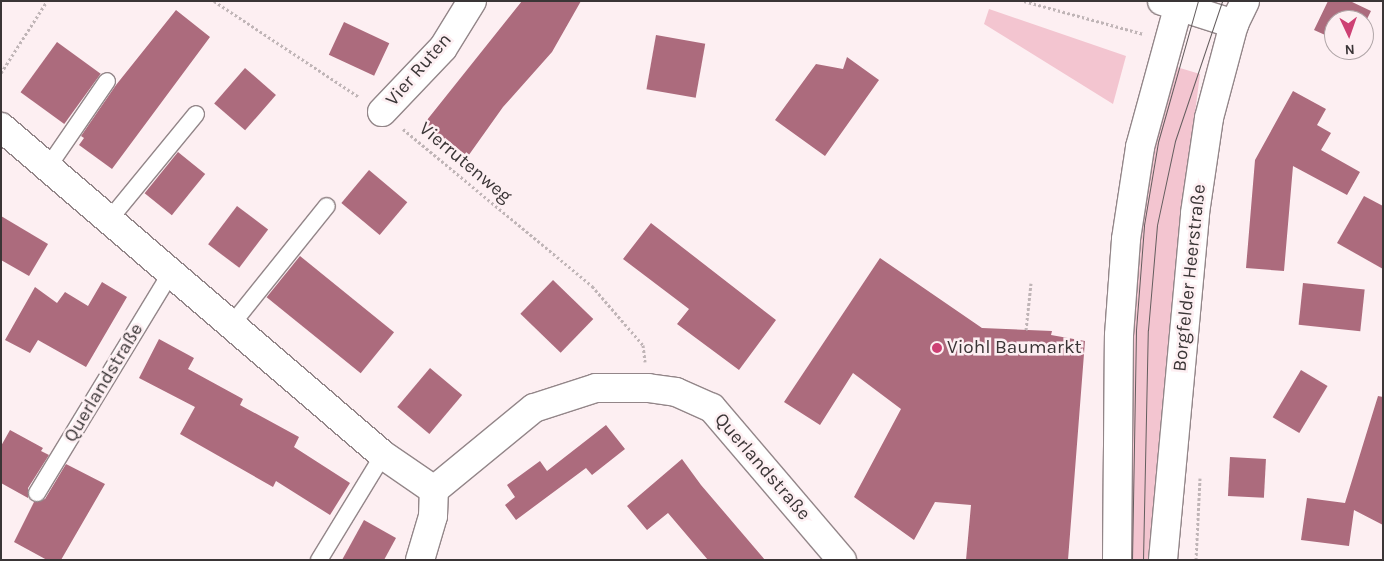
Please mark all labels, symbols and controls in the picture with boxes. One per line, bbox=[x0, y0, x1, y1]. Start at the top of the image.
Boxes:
north arrow bbox=[1324, 10, 1374, 60]
street label: Vier Ruten bbox=[381, 29, 457, 111]
text: N bbox=[1344, 41, 1355, 58]
street label: Vierrutenweg bbox=[414, 118, 516, 208]
street label: Borgfelder Heerstraße bbox=[1169, 183, 1211, 373]
street label: Querlandstraße bbox=[59, 319, 149, 447]
place label: Viohl Baumarkt bbox=[947, 337, 1082, 359]
marker: Viohl Baumarkt bbox=[931, 342, 943, 354]
street label: Querlandstraße bbox=[709, 409, 815, 525]

